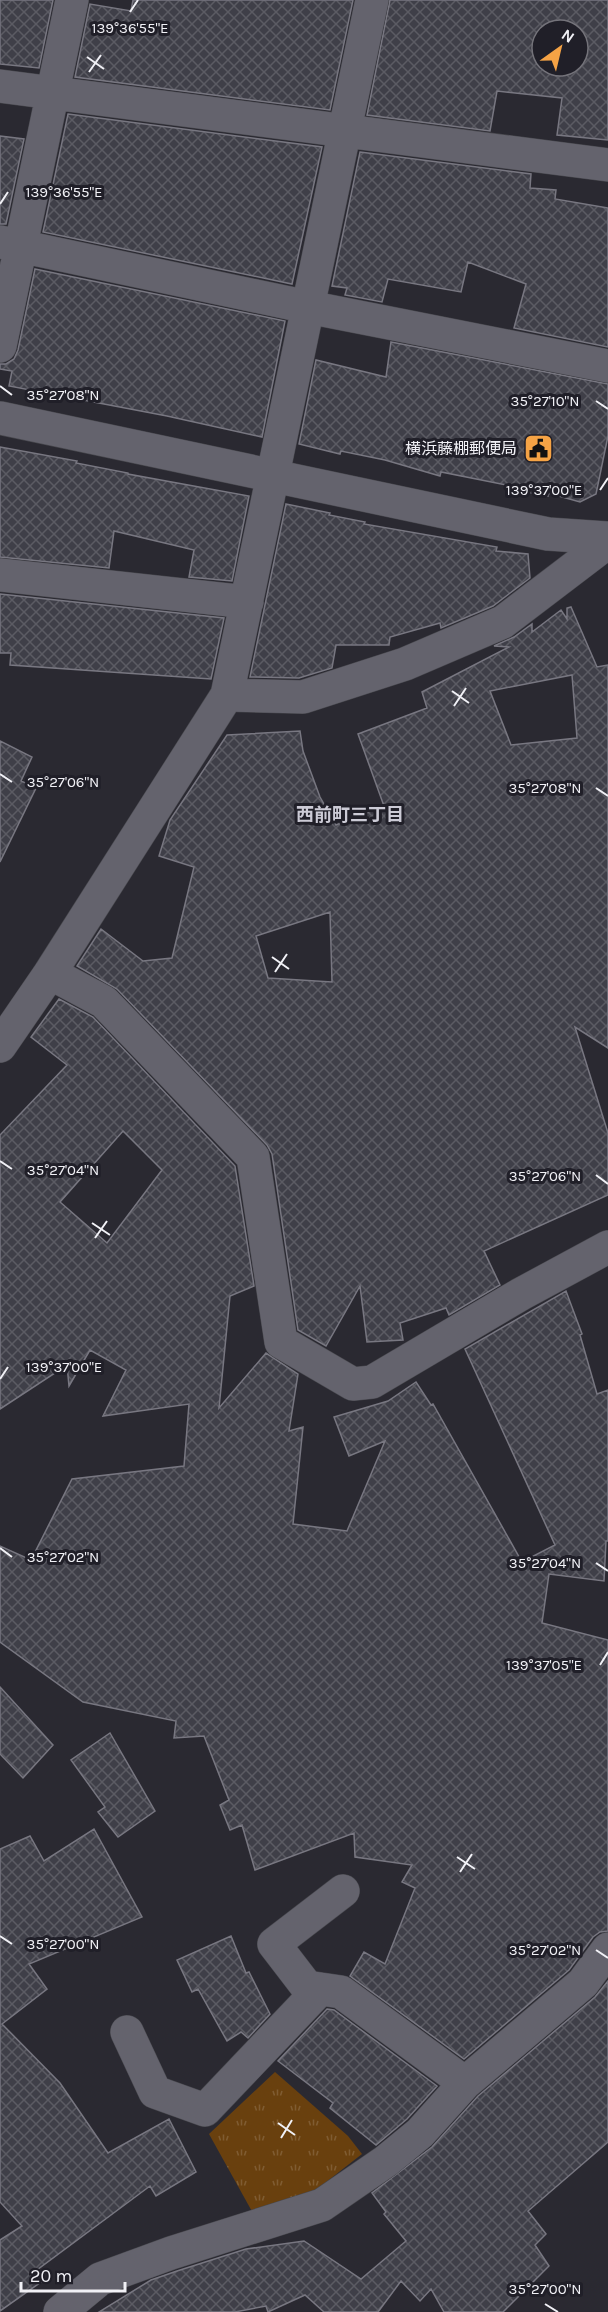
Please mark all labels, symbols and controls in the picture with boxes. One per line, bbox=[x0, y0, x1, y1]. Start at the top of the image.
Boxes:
north arrow bbox=[530, 18, 590, 78]
text: 139°36'55"E bbox=[91, 19, 169, 37]
text: N bbox=[558, 25, 578, 47]
text: 139°36'55"E bbox=[25, 183, 103, 201]
text: 35°27'08"N bbox=[26, 386, 100, 404]
text: 35°27'10"N bbox=[511, 392, 579, 410]
public building icon: 横浜藤棚郵便局 bbox=[522, 432, 554, 464]
place label: 横浜藤棚郵便局 bbox=[405, 439, 517, 458]
text: 139°37'00"E bbox=[506, 481, 582, 499]
text: 35°27'06"N bbox=[27, 773, 99, 791]
text: 35°27'08"N bbox=[508, 779, 582, 797]
district label: 西前町三丁目 bbox=[296, 804, 404, 826]
text: 35°27'04"N bbox=[27, 1161, 99, 1179]
text: 35°27'06"N bbox=[509, 1167, 581, 1185]
text: 139°37'00"E bbox=[26, 1358, 102, 1376]
text: 35°27'02"N bbox=[27, 1548, 99, 1566]
text: 35°27'04"N bbox=[509, 1554, 581, 1572]
text: 139°37'05"E bbox=[506, 1656, 582, 1674]
text: 35°27'00"N bbox=[27, 1935, 99, 1953]
text: 35°27'02"N bbox=[509, 1941, 581, 1959]
scale bar bbox=[21, 2255, 124, 2293]
text: 20 m bbox=[30, 2265, 72, 2287]
text: 35°27'00"N bbox=[509, 2280, 581, 2298]

